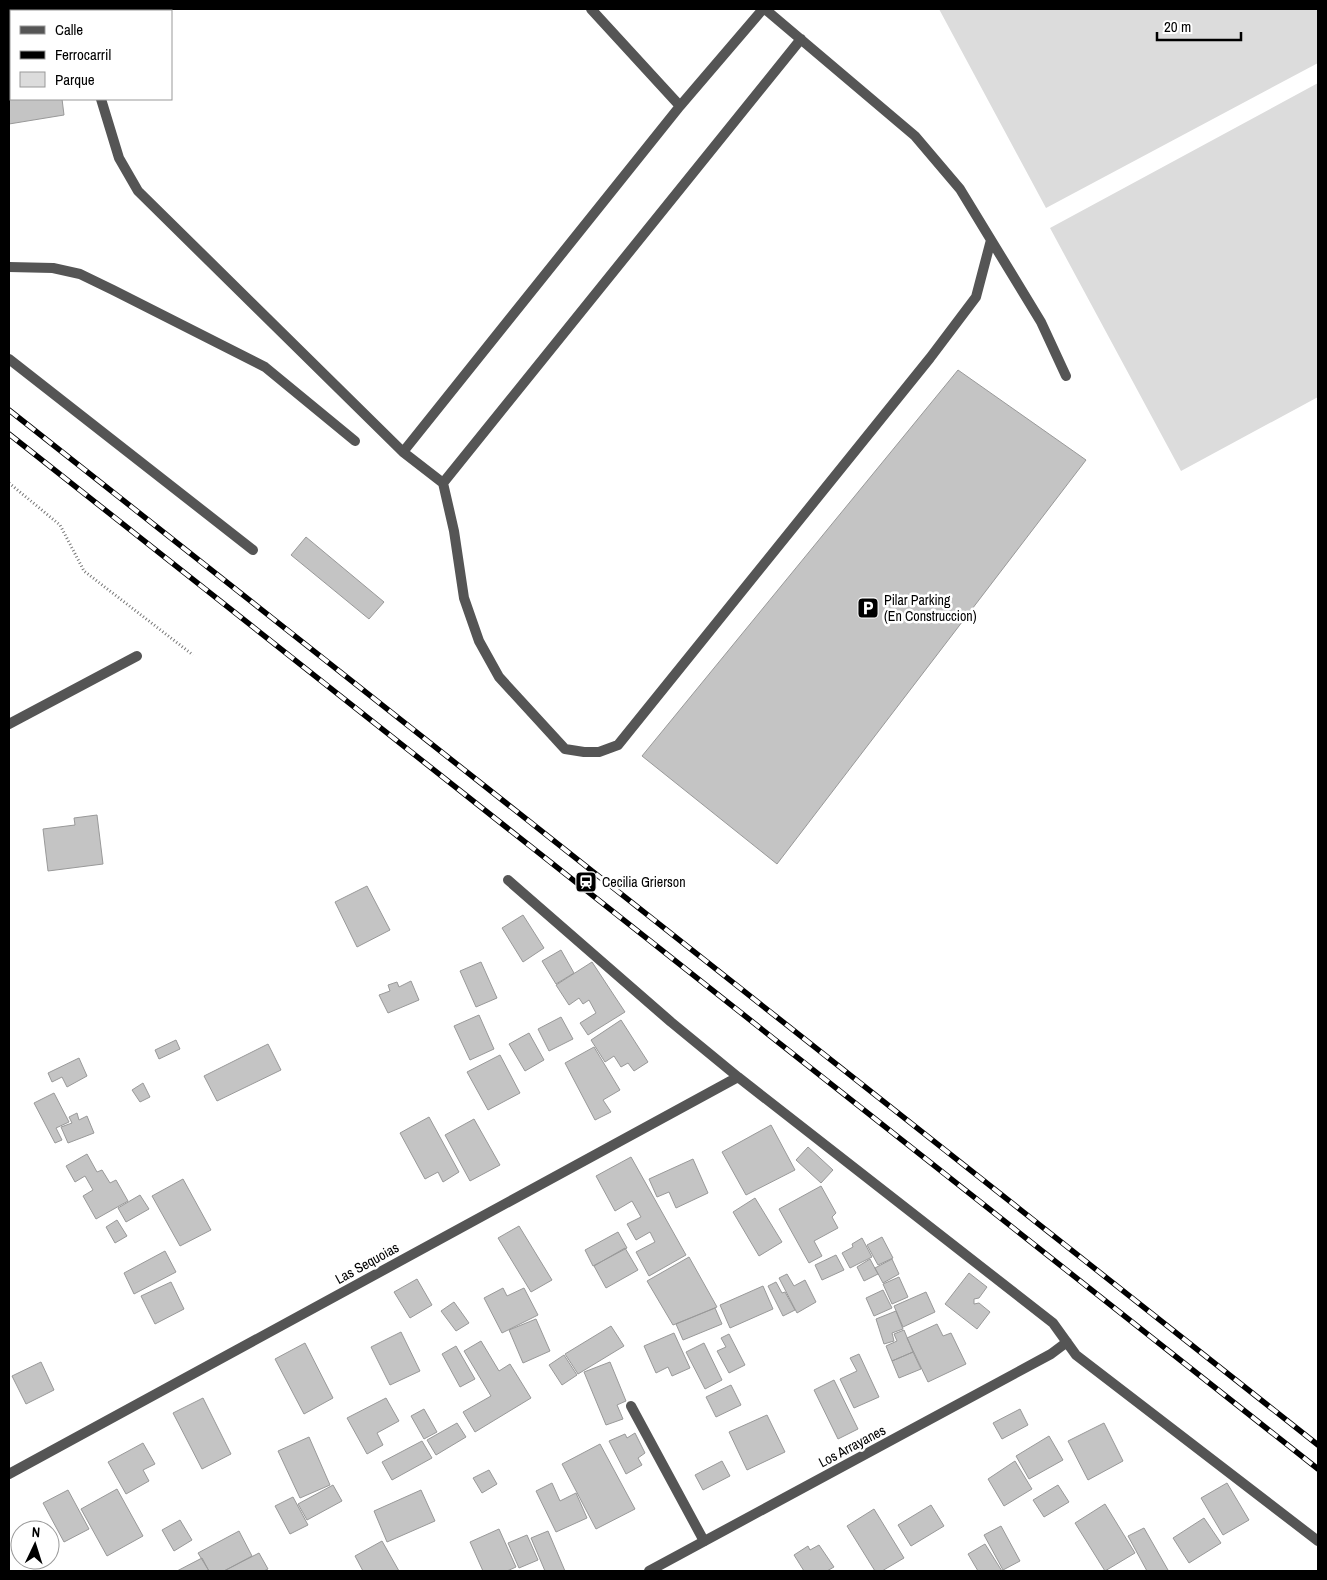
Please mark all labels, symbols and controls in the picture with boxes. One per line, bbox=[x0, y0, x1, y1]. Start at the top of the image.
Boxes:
legend bbox=[10, 10, 172, 100]
scale bar bbox=[1157, 10, 1241, 42]
text: 20 m bbox=[1164, 16, 1191, 37]
text: Calle bbox=[55, 19, 83, 40]
text: Ferrocarril bbox=[55, 44, 111, 65]
text: Parque bbox=[55, 69, 95, 90]
place label: Pilar Parking (En Construccion) bbox=[884, 591, 977, 625]
parking icon: Pilar Parking (En Construccion) bbox=[856, 596, 880, 620]
station icon: Cecilia Grierson bbox=[574, 870, 598, 894]
place label: Cecilia Grierson bbox=[602, 873, 686, 891]
street label: Las Sequoias bbox=[332, 1238, 402, 1288]
street label: Los Arrayanes bbox=[815, 1421, 889, 1471]
north arrow bbox=[10, 1520, 60, 1570]
text: N bbox=[31, 1523, 41, 1541]

